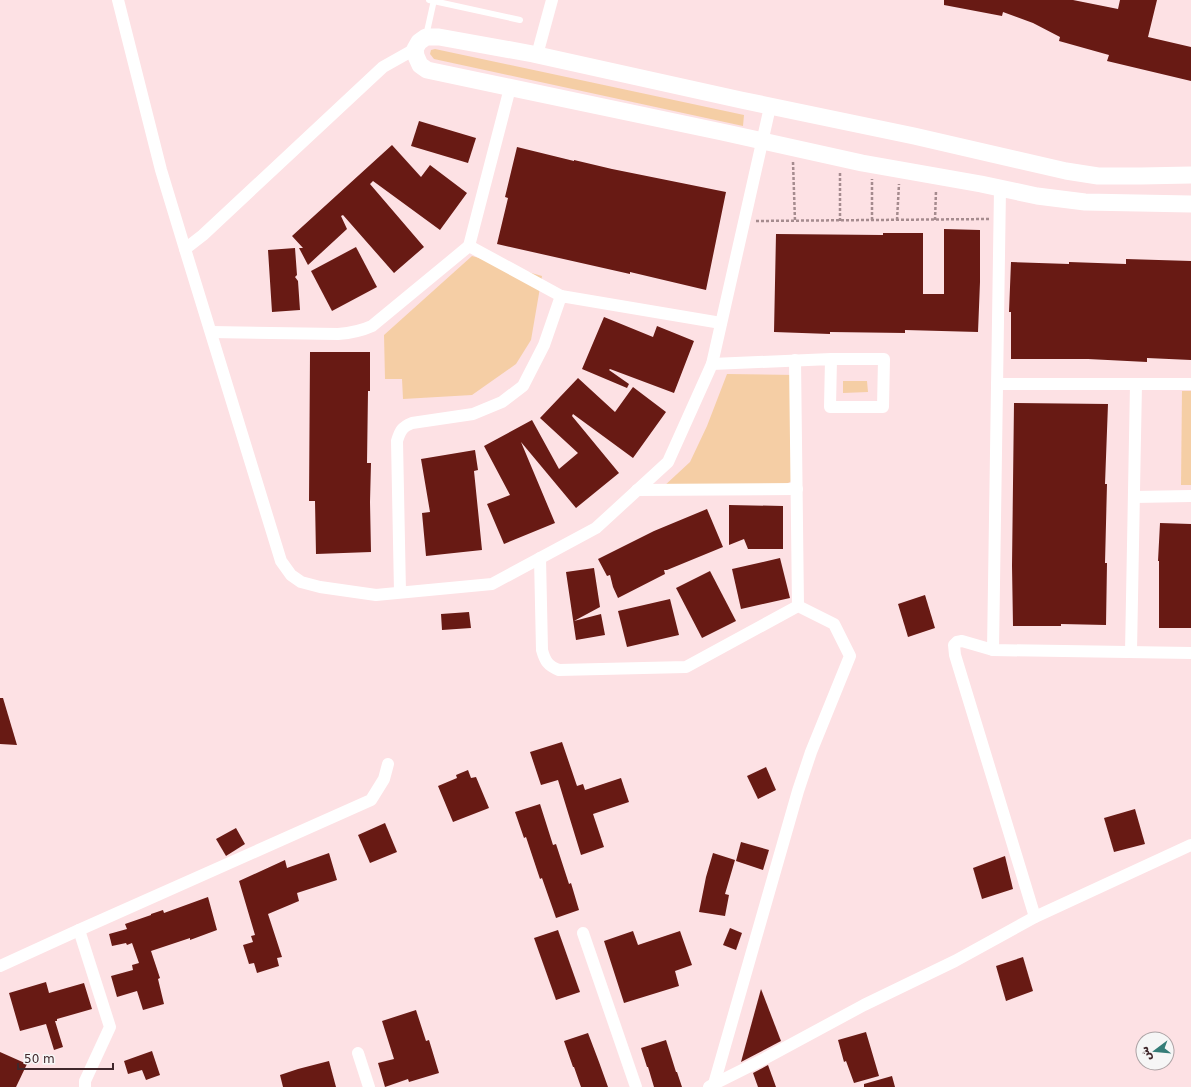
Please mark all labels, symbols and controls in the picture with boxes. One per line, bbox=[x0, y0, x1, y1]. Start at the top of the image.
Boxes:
north arrow bbox=[1135, 1031, 1175, 1071]
scale bar bbox=[18, 1045, 113, 1071]
text: ش bbox=[1138, 1045, 1154, 1063]
text: 50 m bbox=[24, 1052, 55, 1066]

